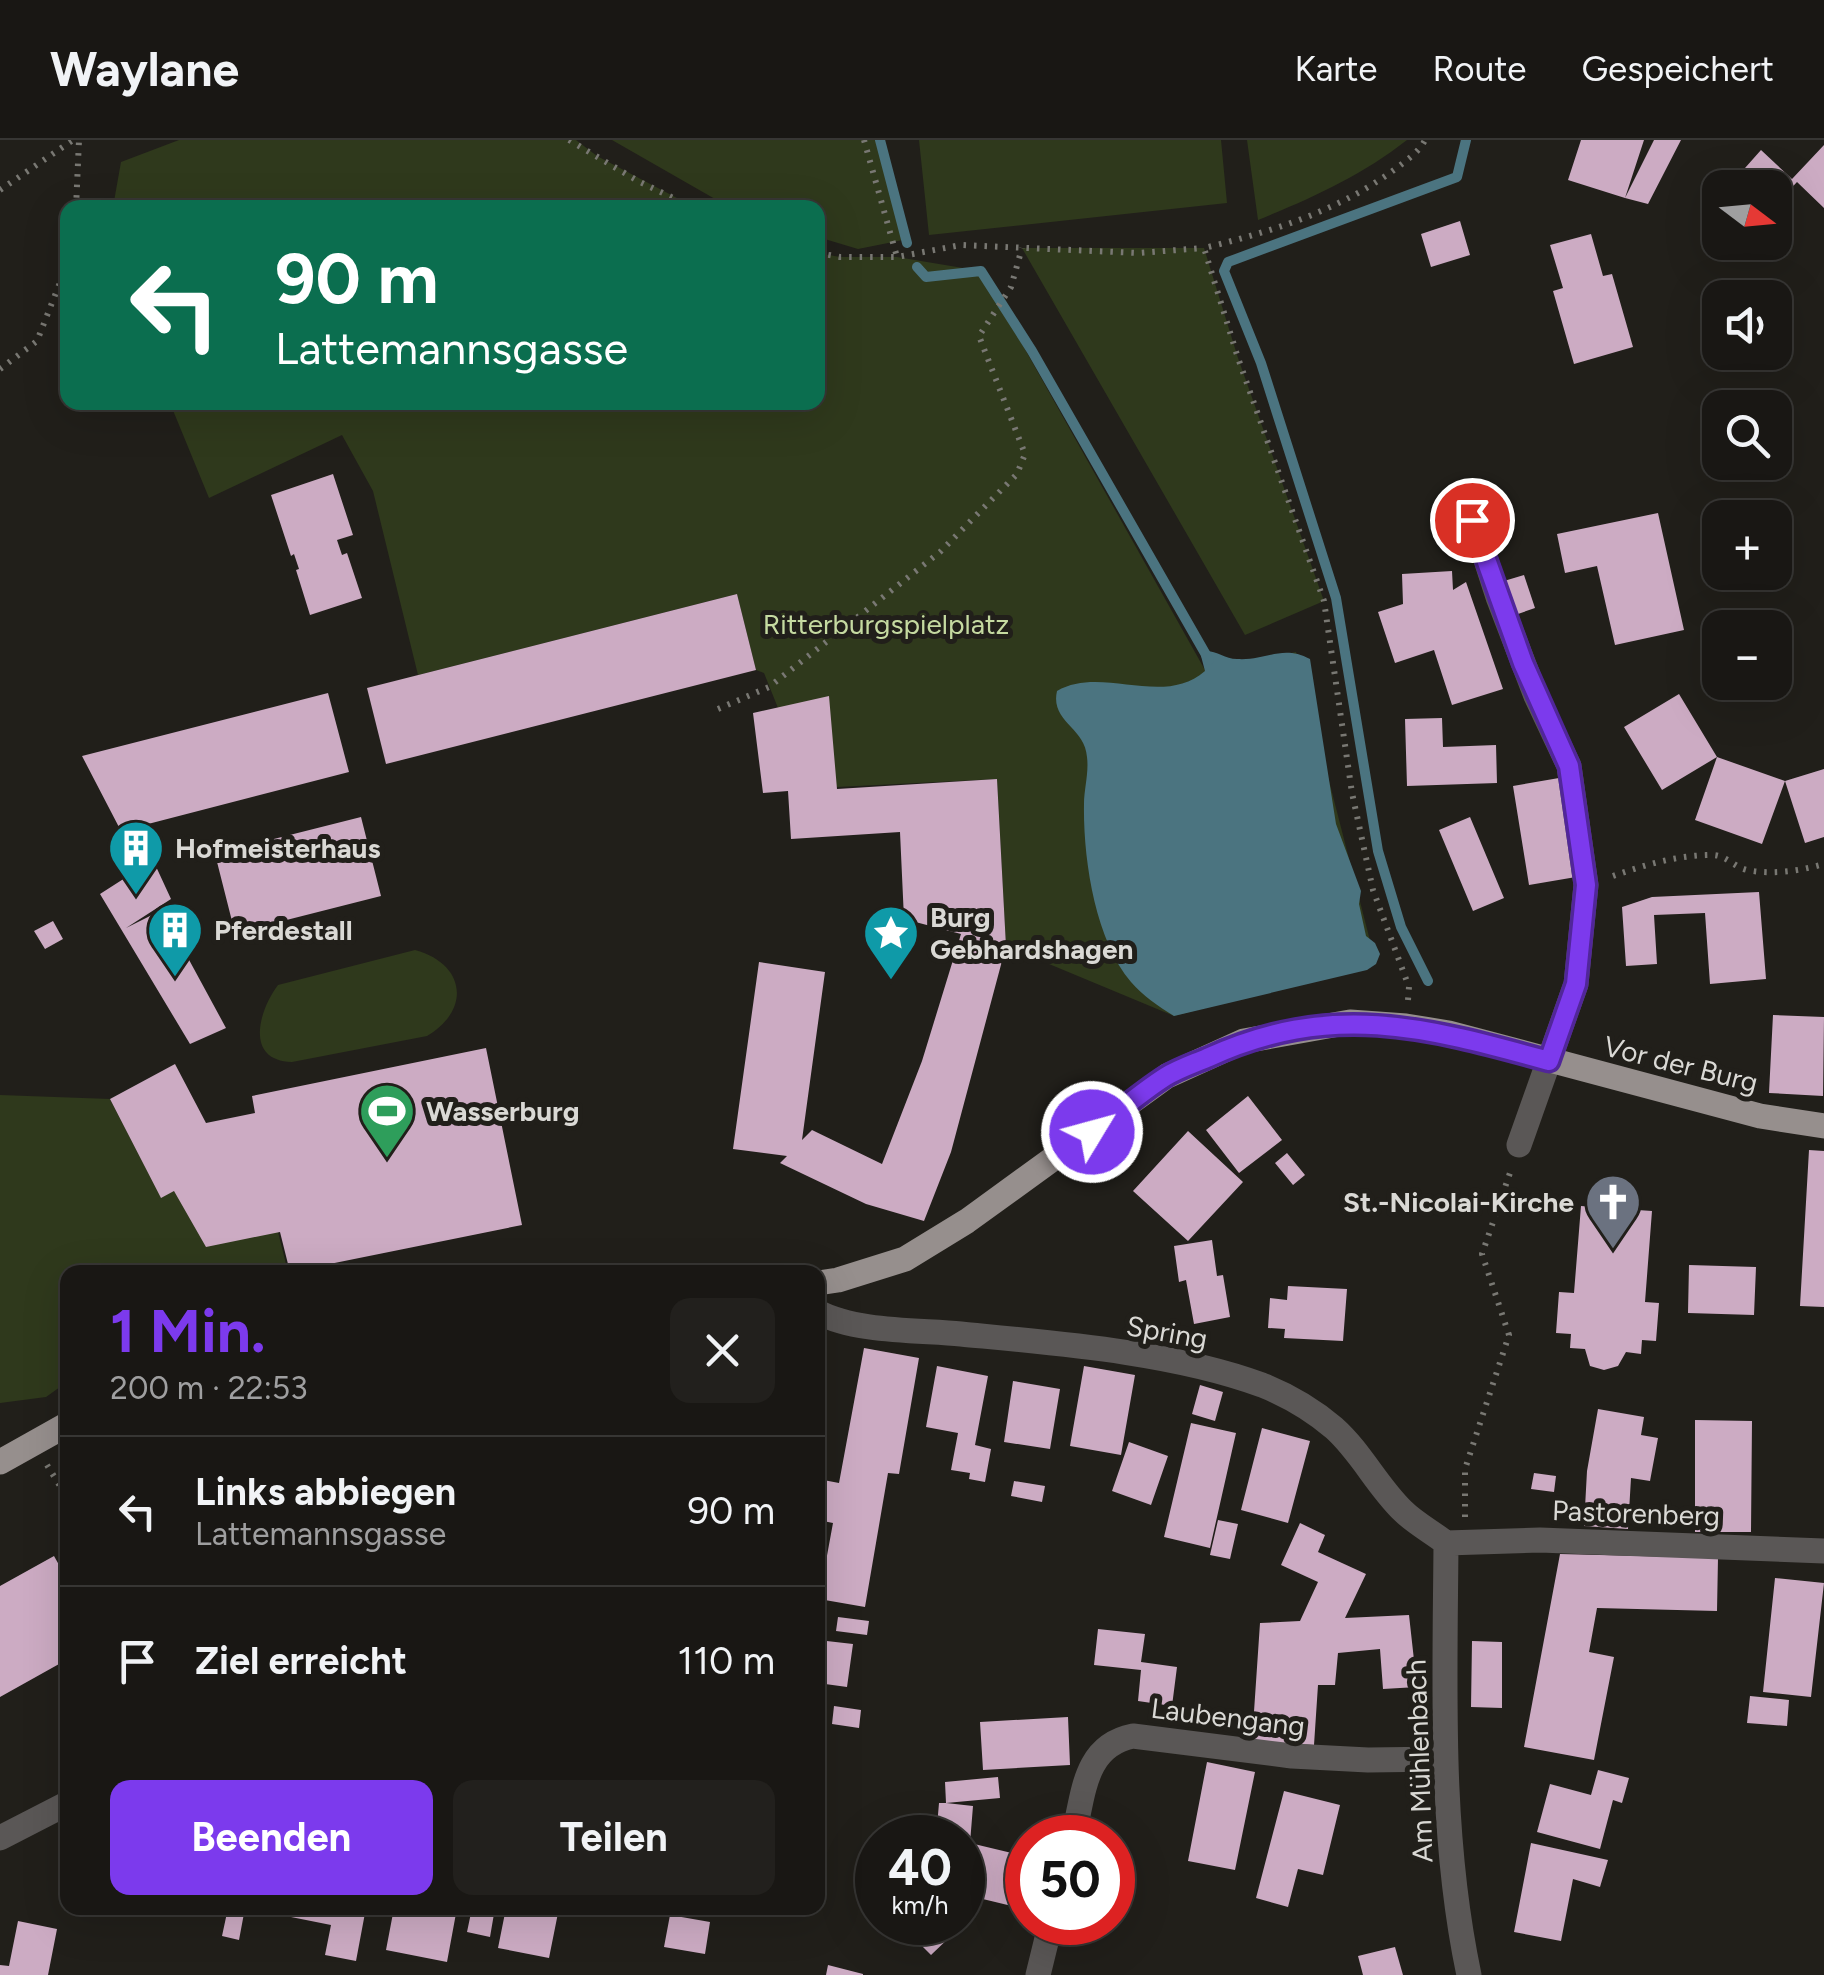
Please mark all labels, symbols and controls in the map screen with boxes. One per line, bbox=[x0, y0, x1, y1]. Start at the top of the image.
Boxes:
text: Waylane bbox=[50, 40, 239, 98]
text: Karte bbox=[1294, 48, 1377, 90]
text: Route bbox=[1432, 48, 1526, 90]
text: Gespeichert bbox=[1581, 48, 1774, 90]
north arrow bbox=[1702, 170, 1792, 260]
map controls bbox=[1702, 170, 1792, 700]
text: 90 m bbox=[275, 236, 439, 321]
icon: left bbox=[110, 240, 240, 370]
button: sound bbox=[1702, 280, 1792, 370]
text: Lattemannsgasse bbox=[275, 321, 628, 375]
button: search bbox=[1702, 390, 1792, 480]
pin bbox=[1430, 478, 1515, 563]
icon: arrive bbox=[1445, 493, 1500, 548]
button: + bbox=[1702, 500, 1792, 590]
park label: Ritterburgspielplatz bbox=[763, 607, 1009, 641]
button: − bbox=[1702, 610, 1792, 700]
building icon: Hofmeisterhaus bbox=[106, 818, 166, 897]
place label: Hofmeisterhaus bbox=[175, 831, 381, 865]
building icon: Pferdestall bbox=[145, 900, 205, 979]
place label: Burg Gebhardshagen bbox=[930, 900, 1133, 966]
place icon: Burg Gebhardshagen bbox=[861, 903, 921, 982]
place label: Pferdestall bbox=[214, 913, 353, 947]
street label: Vor der Burg bbox=[1600, 1028, 1762, 1100]
position arrow bbox=[1040, 1080, 1144, 1184]
sports icon: Wasserburg bbox=[357, 1081, 417, 1160]
place label: Wasserburg bbox=[426, 1094, 580, 1128]
church icon: St.-Nicolai-Kirche bbox=[1583, 1172, 1643, 1251]
place label: St.-Nicolai-Kirche bbox=[1343, 1185, 1574, 1219]
text: 1 Min. bbox=[110, 1295, 266, 1367]
button: close bbox=[670, 1298, 775, 1403]
street label: Spring bbox=[1124, 1308, 1210, 1356]
text: 200 m · 22:53 bbox=[110, 1369, 308, 1407]
text: Links abbiegen bbox=[195, 1469, 456, 1515]
icon: left bbox=[110, 1484, 165, 1539]
text: 90 m bbox=[687, 1488, 775, 1534]
street label: Pastorenberg bbox=[1551, 1493, 1721, 1533]
text: Lattemannsgasse bbox=[195, 1515, 446, 1553]
icon: arrive bbox=[110, 1634, 165, 1689]
text: Ziel erreicht bbox=[195, 1638, 407, 1684]
text: 110 m bbox=[678, 1638, 775, 1684]
street label: Am Mühlenbach bbox=[1398, 1659, 1440, 1863]
street label: Laubengang bbox=[1149, 1691, 1307, 1743]
button: Beenden bbox=[110, 1780, 433, 1895]
button: Teilen bbox=[453, 1780, 775, 1895]
speed limit sign: 50 bbox=[1005, 1815, 1135, 1945]
text: 40 bbox=[888, 1837, 952, 1898]
text: km/h bbox=[891, 1890, 949, 1920]

